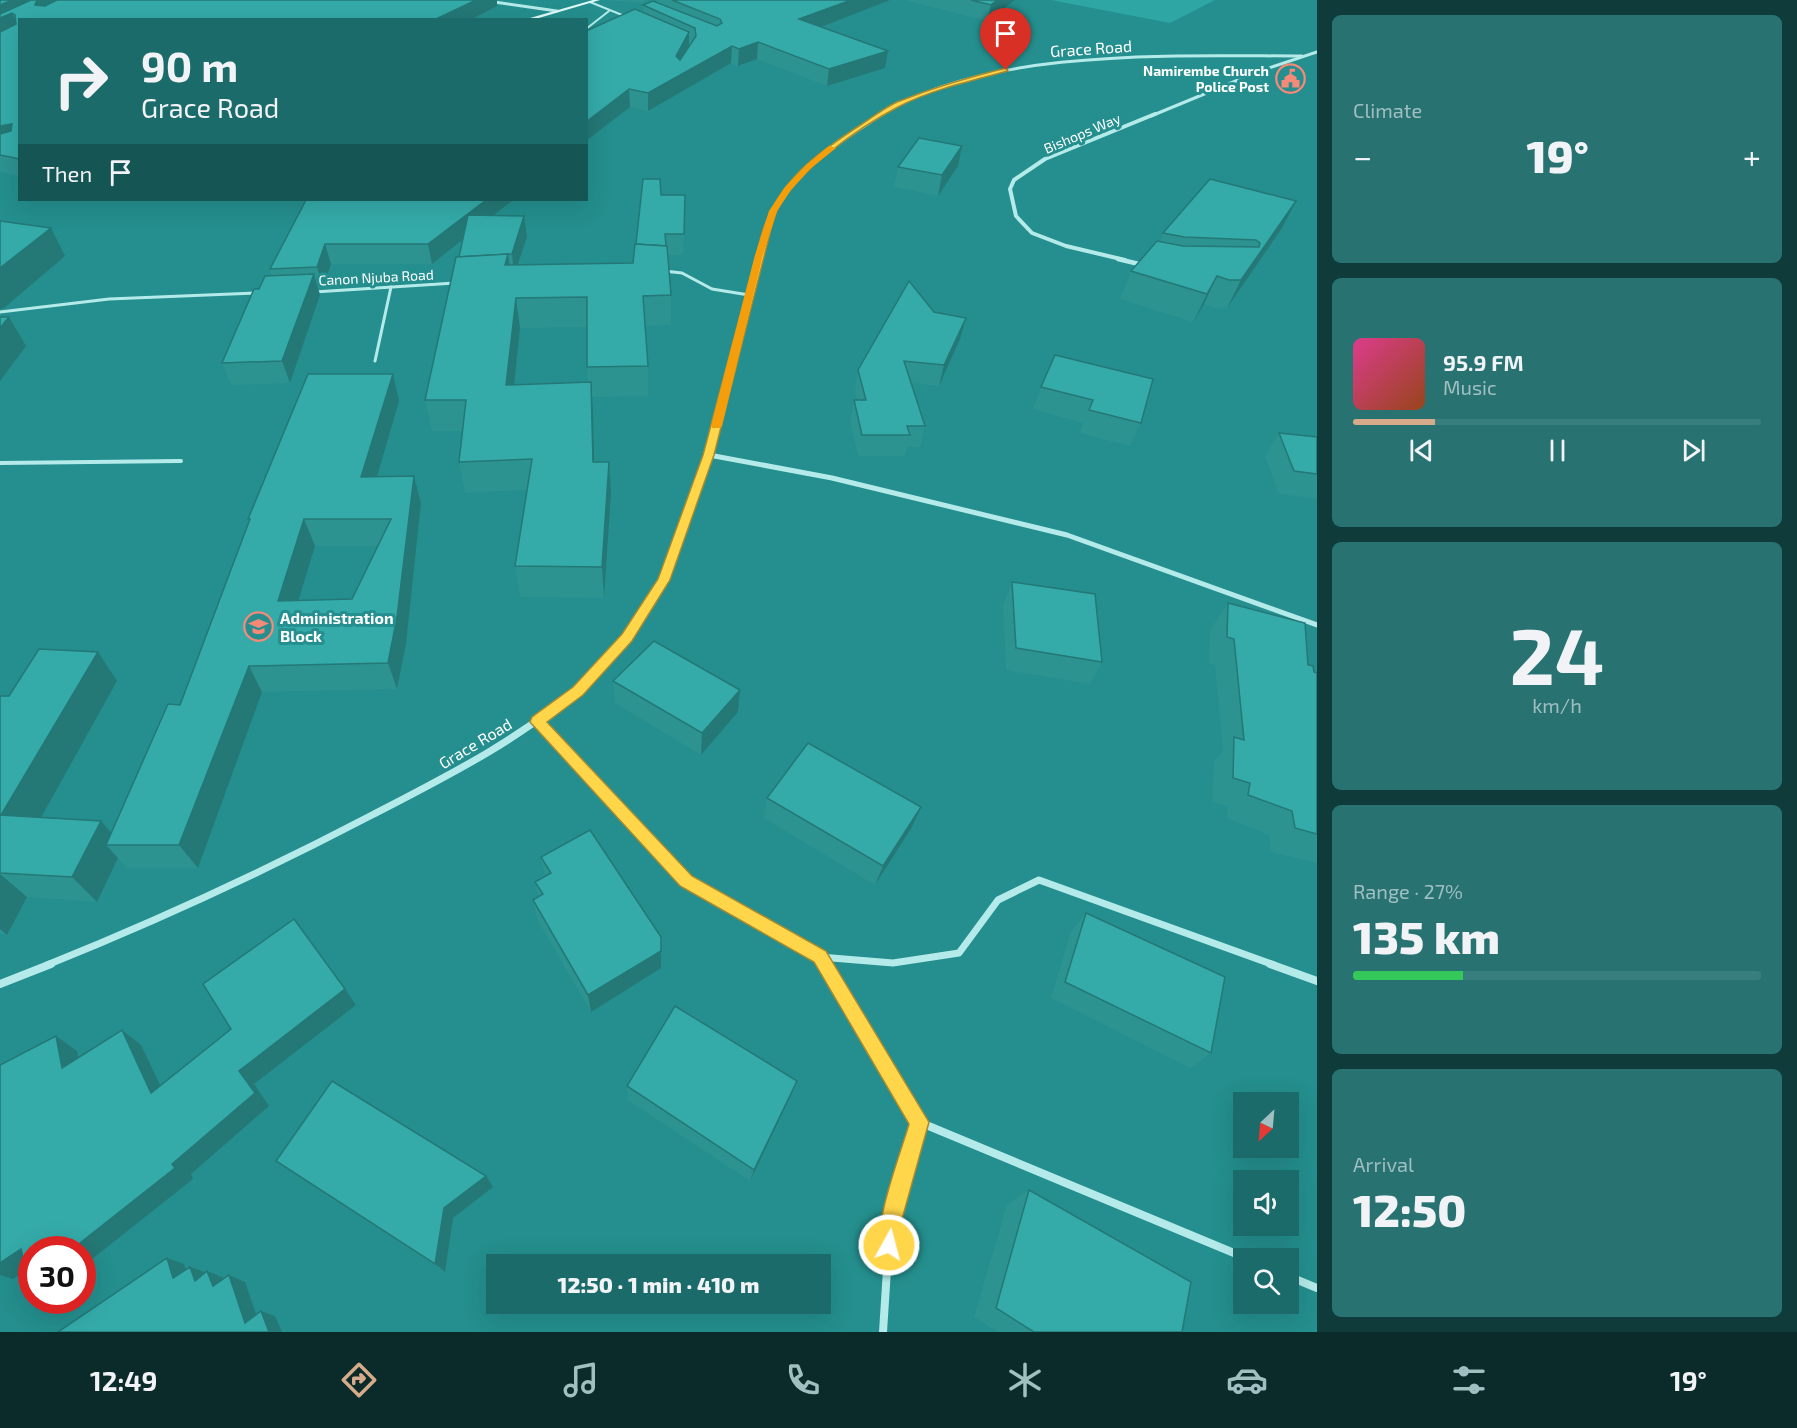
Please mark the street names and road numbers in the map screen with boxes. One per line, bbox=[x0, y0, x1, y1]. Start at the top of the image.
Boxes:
street label: Grace Road bbox=[1049, 36, 1133, 60]
street label: Bishops Way bbox=[1041, 109, 1123, 157]
street label: Canon Njuba Road bbox=[318, 265, 434, 289]
street label: Grace Road bbox=[435, 714, 515, 772]

